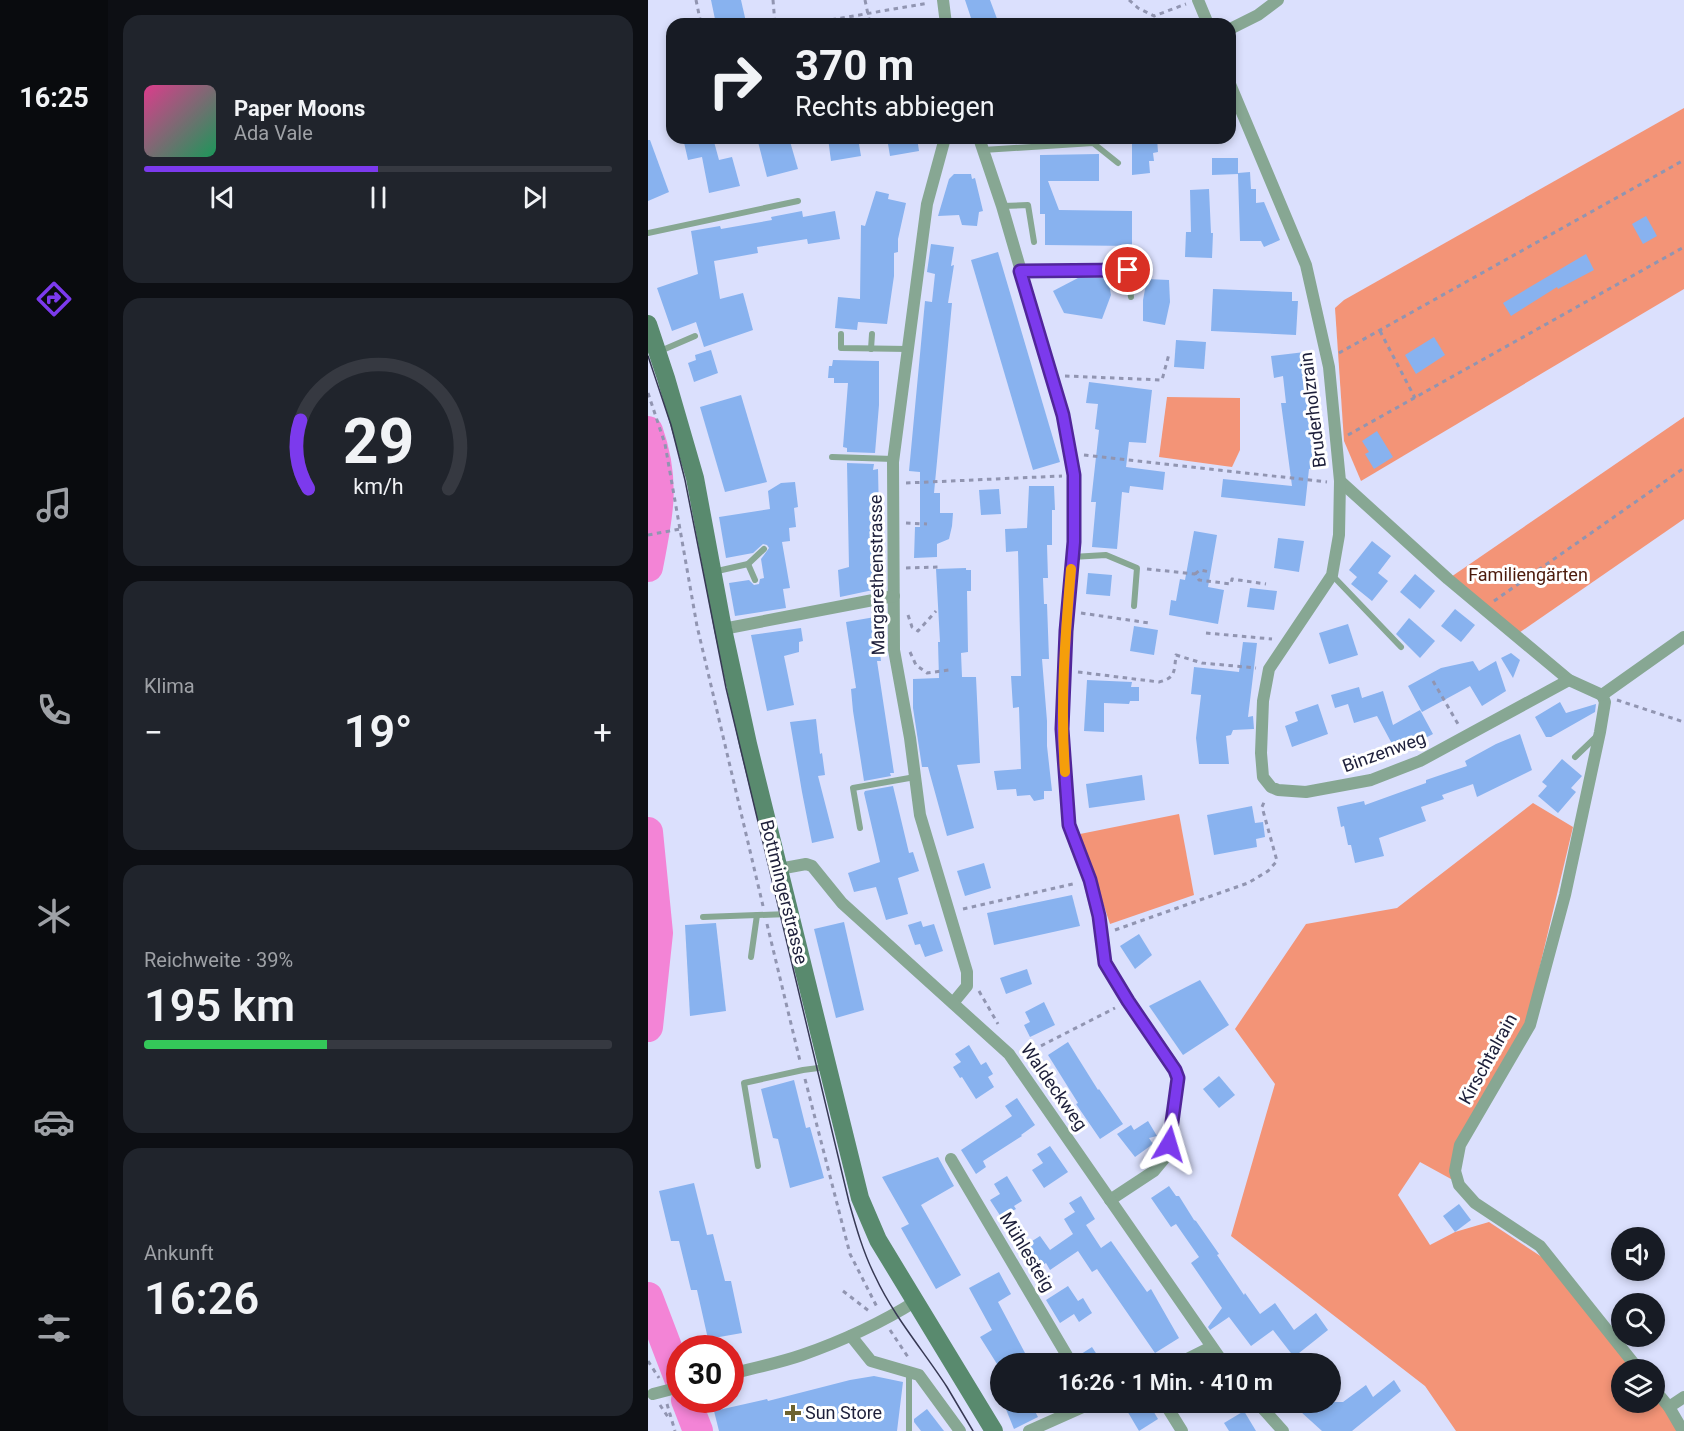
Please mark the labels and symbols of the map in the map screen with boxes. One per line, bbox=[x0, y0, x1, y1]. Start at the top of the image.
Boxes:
pin bbox=[1102, 244, 1153, 295]
street label: Bruderholzrain bbox=[1295, 351, 1330, 469]
street label: Margarethenstrasse bbox=[865, 494, 888, 656]
park label: Familiengärten bbox=[1468, 564, 1588, 585]
street label: Binzenweg bbox=[1339, 727, 1428, 776]
street label: Bottmingerstrasse bbox=[756, 818, 813, 966]
street label: Kirschtalrain bbox=[1454, 1010, 1521, 1108]
street label: Waldeckweg bbox=[1017, 1039, 1092, 1134]
position arrow bbox=[1137, 1112, 1201, 1176]
street label: Mühlesteig bbox=[996, 1208, 1059, 1295]
speed limit sign: 30 bbox=[666, 1335, 744, 1413]
place label: Sun Store bbox=[805, 1402, 882, 1423]
marker: Sun Store bbox=[786, 1406, 800, 1420]

